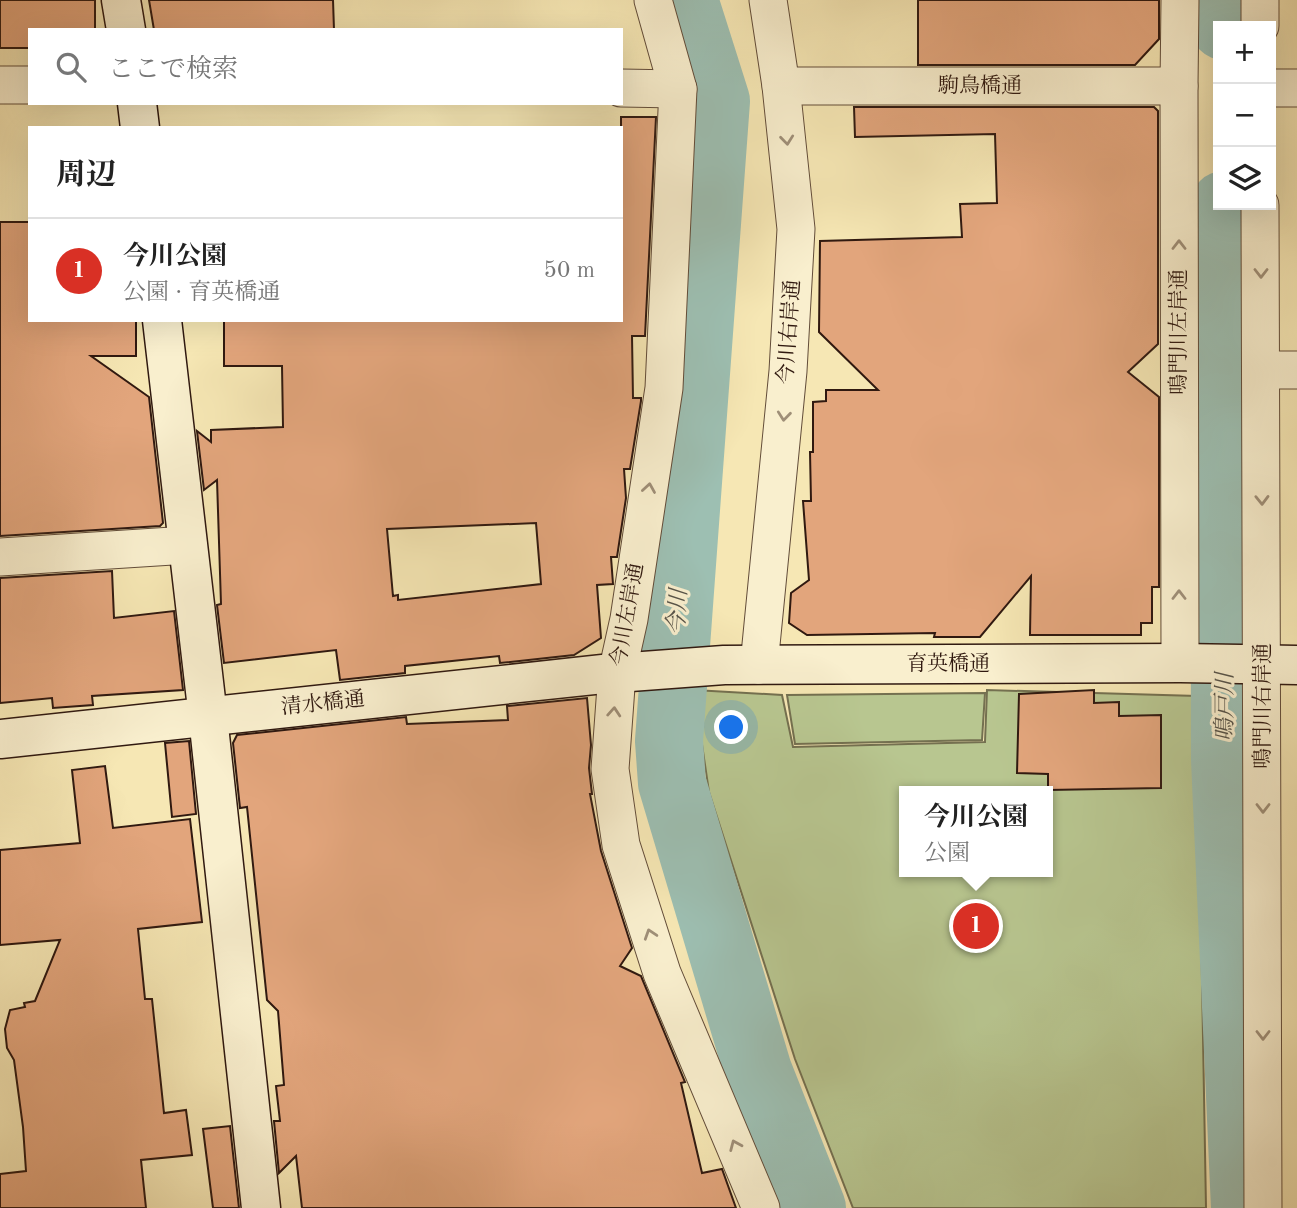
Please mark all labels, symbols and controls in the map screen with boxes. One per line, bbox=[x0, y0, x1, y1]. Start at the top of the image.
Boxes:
map controls bbox=[1213, 21, 1276, 210]
button: + bbox=[1213, 21, 1276, 84]
search box bbox=[28, 28, 623, 105]
icon: search bbox=[52, 48, 90, 86]
text: ここで検索 bbox=[108, 57, 238, 83]
street label: 駒鳥橋通 bbox=[938, 74, 1022, 97]
button: − bbox=[1213, 84, 1276, 147]
one-way arrow bbox=[779, 135, 794, 146]
button: layers bbox=[1213, 147, 1276, 210]
text: 周辺 bbox=[56, 161, 116, 191]
one-way arrow bbox=[1171, 239, 1187, 250]
text: 今川公園 bbox=[123, 244, 227, 270]
text: 1 bbox=[72, 259, 86, 282]
text: 50 m bbox=[544, 259, 595, 282]
one-way arrow bbox=[1253, 268, 1269, 279]
street label: 鳴門川左岸通 bbox=[1167, 269, 1190, 395]
street label: 今川右岸通 bbox=[773, 279, 804, 385]
text: 公園 · 育英橋通 bbox=[123, 281, 280, 304]
one-way arrow bbox=[777, 411, 792, 422]
one-way arrow bbox=[641, 482, 656, 493]
one-way arrow bbox=[1254, 496, 1270, 506]
street label: 今川左岸通 bbox=[606, 561, 647, 669]
water label: 今川 bbox=[663, 585, 691, 636]
one-way arrow bbox=[1171, 589, 1187, 600]
street label: 鳴門川右岸通 bbox=[1251, 643, 1274, 769]
street label: 育英橋通 bbox=[906, 652, 990, 675]
water label: 鳴戸川 bbox=[1212, 670, 1237, 742]
street label: 清水橋通 bbox=[280, 687, 366, 719]
one-way arrow bbox=[606, 706, 621, 717]
your location bbox=[714, 710, 748, 744]
popup bbox=[899, 786, 1053, 877]
one-way arrow bbox=[1255, 803, 1271, 813]
text: 今川公園 bbox=[924, 805, 1028, 831]
text: 公園 bbox=[924, 842, 970, 865]
pin: 1 bbox=[953, 900, 999, 952]
one-way arrow bbox=[644, 928, 658, 941]
one-way arrow bbox=[1255, 1030, 1271, 1041]
one-way arrow bbox=[729, 1140, 743, 1152]

